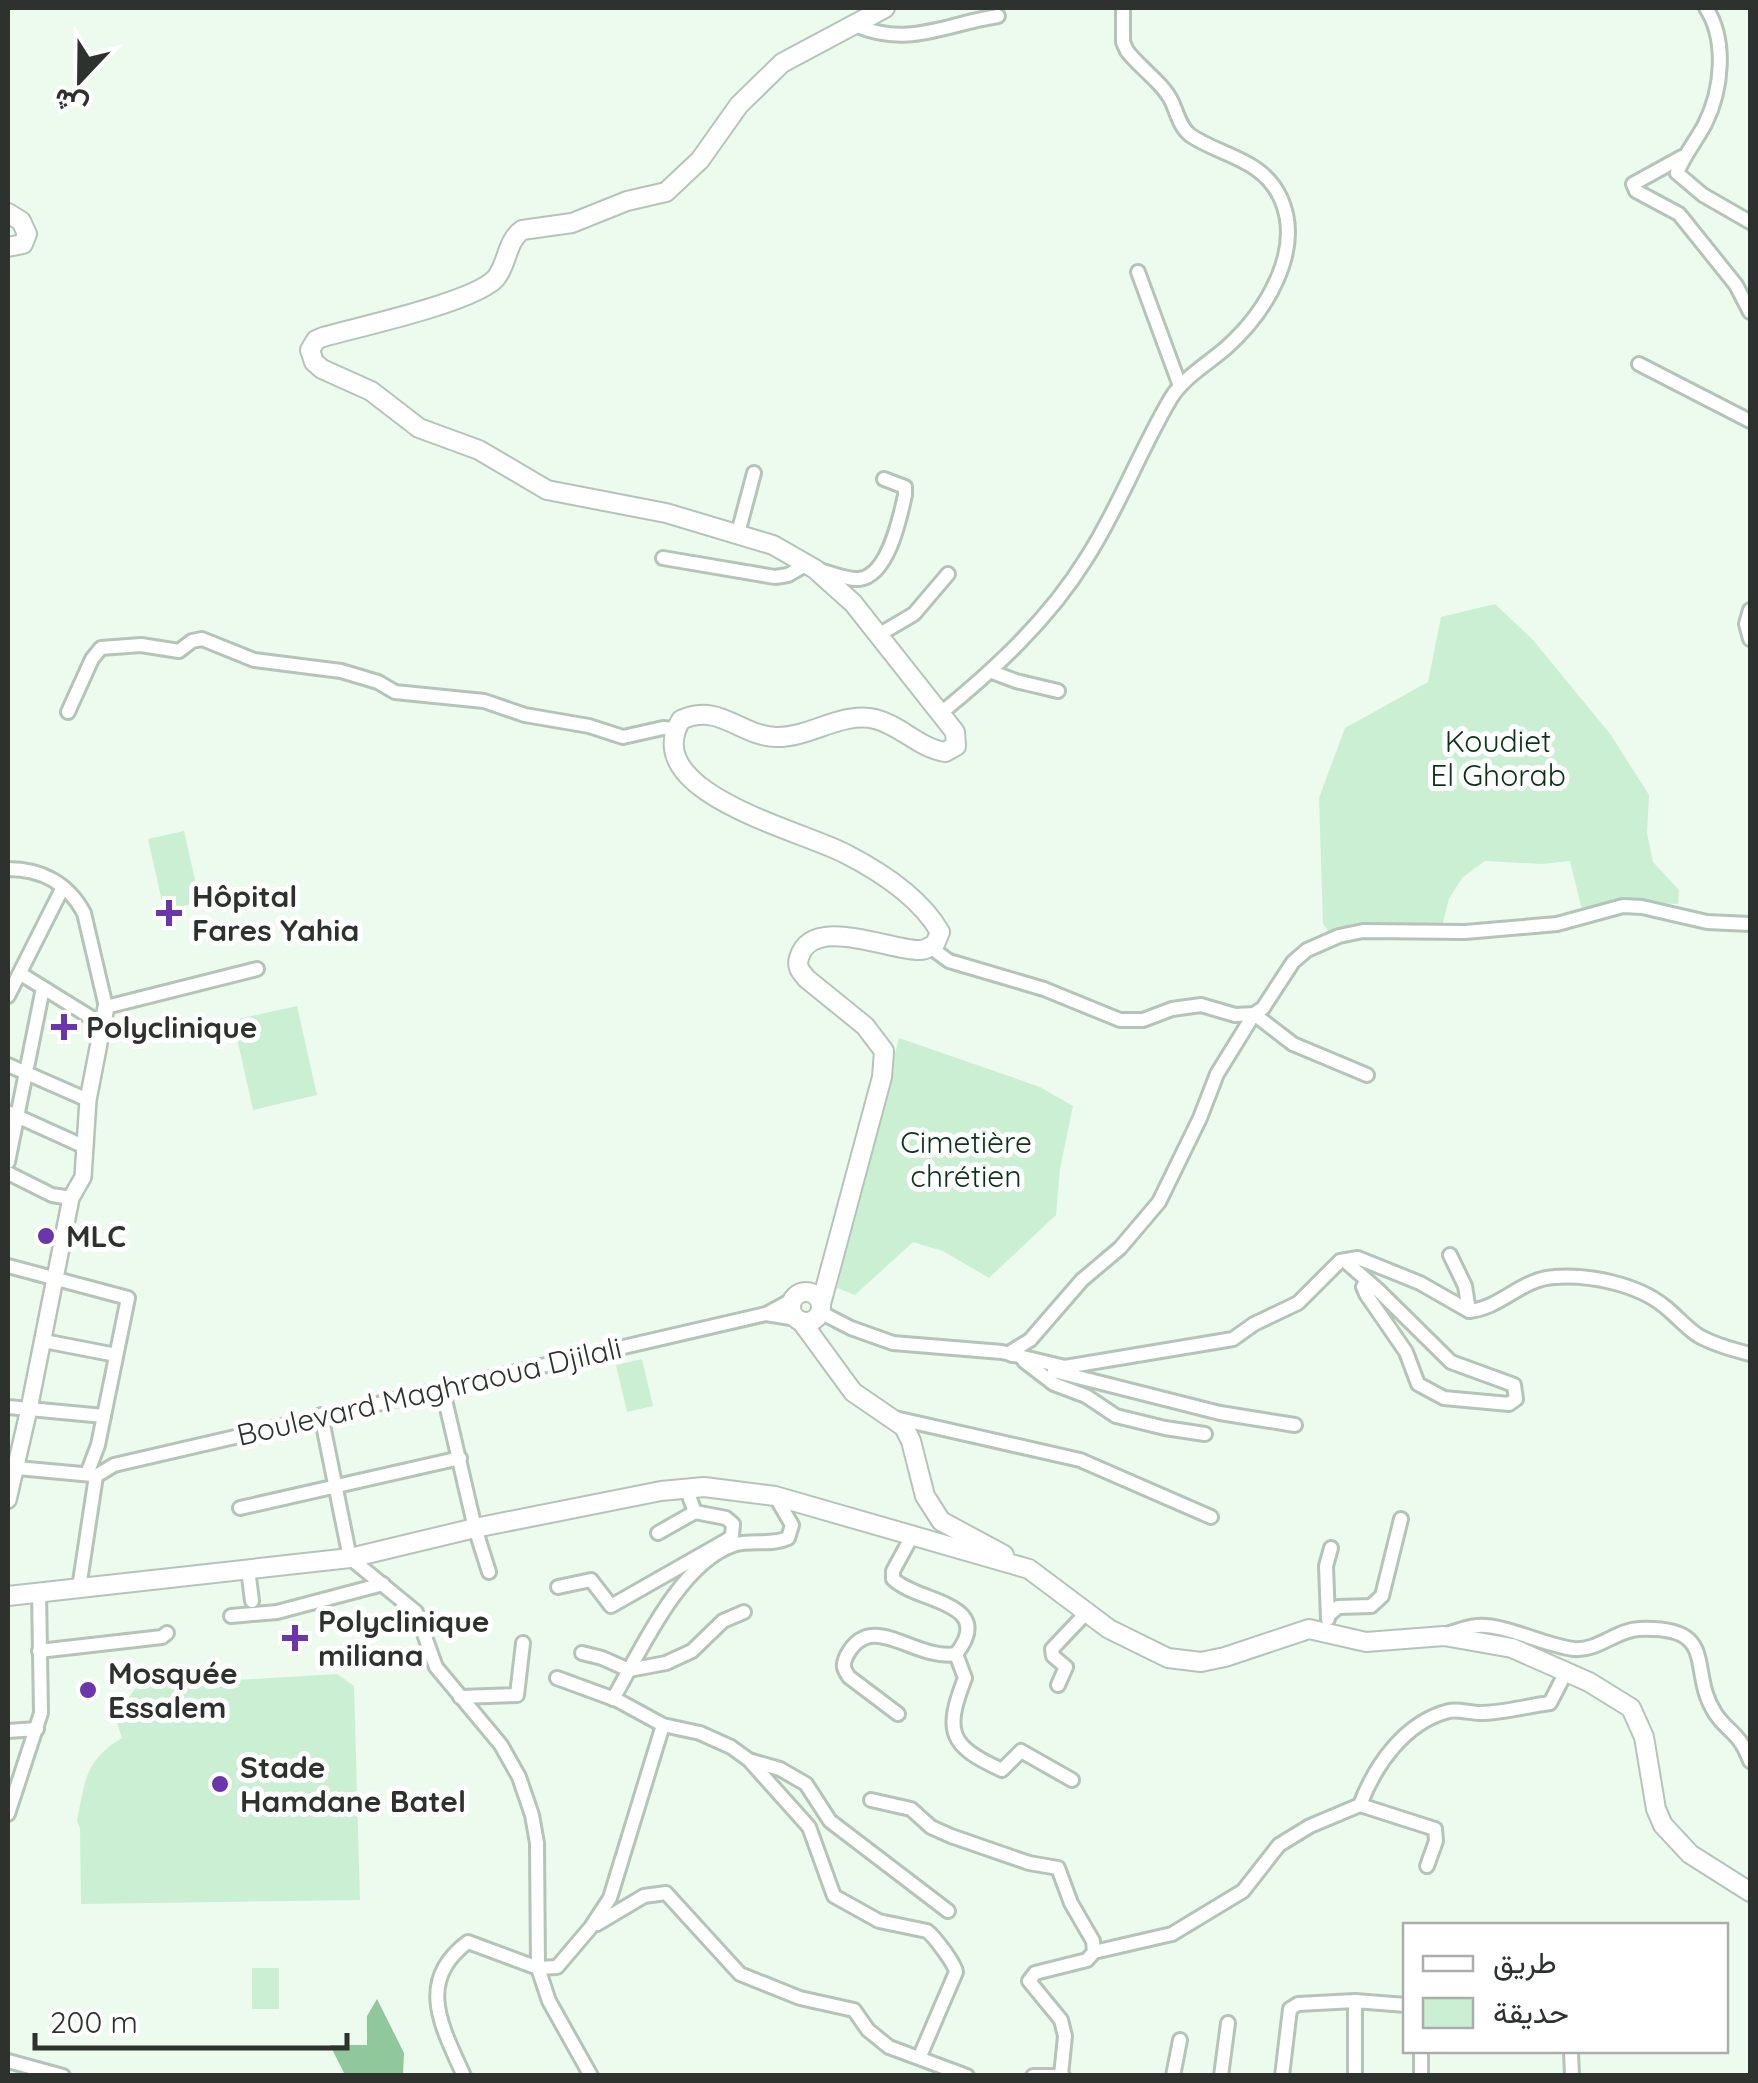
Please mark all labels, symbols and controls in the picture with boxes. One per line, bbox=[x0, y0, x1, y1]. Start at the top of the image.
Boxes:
north arrow bbox=[30, 30, 130, 130]
text: ش bbox=[48, 81, 93, 126]
park label: Koudiet El Ghorab bbox=[1430, 722, 1566, 794]
place label: Hôpital Fares Yahia bbox=[192, 877, 359, 949]
marker: Hôpital Fares Yahia bbox=[156, 900, 182, 926]
place label: Polyclinique bbox=[86, 1008, 258, 1046]
marker: Polyclinique bbox=[51, 1014, 77, 1040]
park label: Cimetière chrétien bbox=[900, 1123, 1032, 1195]
place label: MLC bbox=[66, 1217, 126, 1255]
marker: MLC bbox=[35, 1225, 57, 1247]
street label: Boulevard Maghraoua Djilali bbox=[233, 1328, 625, 1454]
place label: Polyclinique miliana bbox=[318, 1602, 490, 1674]
marker: Polyclinique miliana bbox=[282, 1625, 308, 1651]
place label: Mosquée Essalem bbox=[108, 1654, 238, 1726]
marker: Mosquée Essalem bbox=[77, 1679, 99, 1701]
place label: Stade Hamdane Batel bbox=[240, 1748, 466, 1820]
marker: Stade Hamdane Batel bbox=[209, 1773, 231, 1795]
legend bbox=[1403, 1923, 1728, 2053]
text: طريق bbox=[1493, 1943, 1557, 1981]
scale bar bbox=[35, 1988, 348, 2050]
text: حديقة bbox=[1493, 1993, 1569, 2031]
text: 200 m bbox=[50, 2003, 138, 2041]

